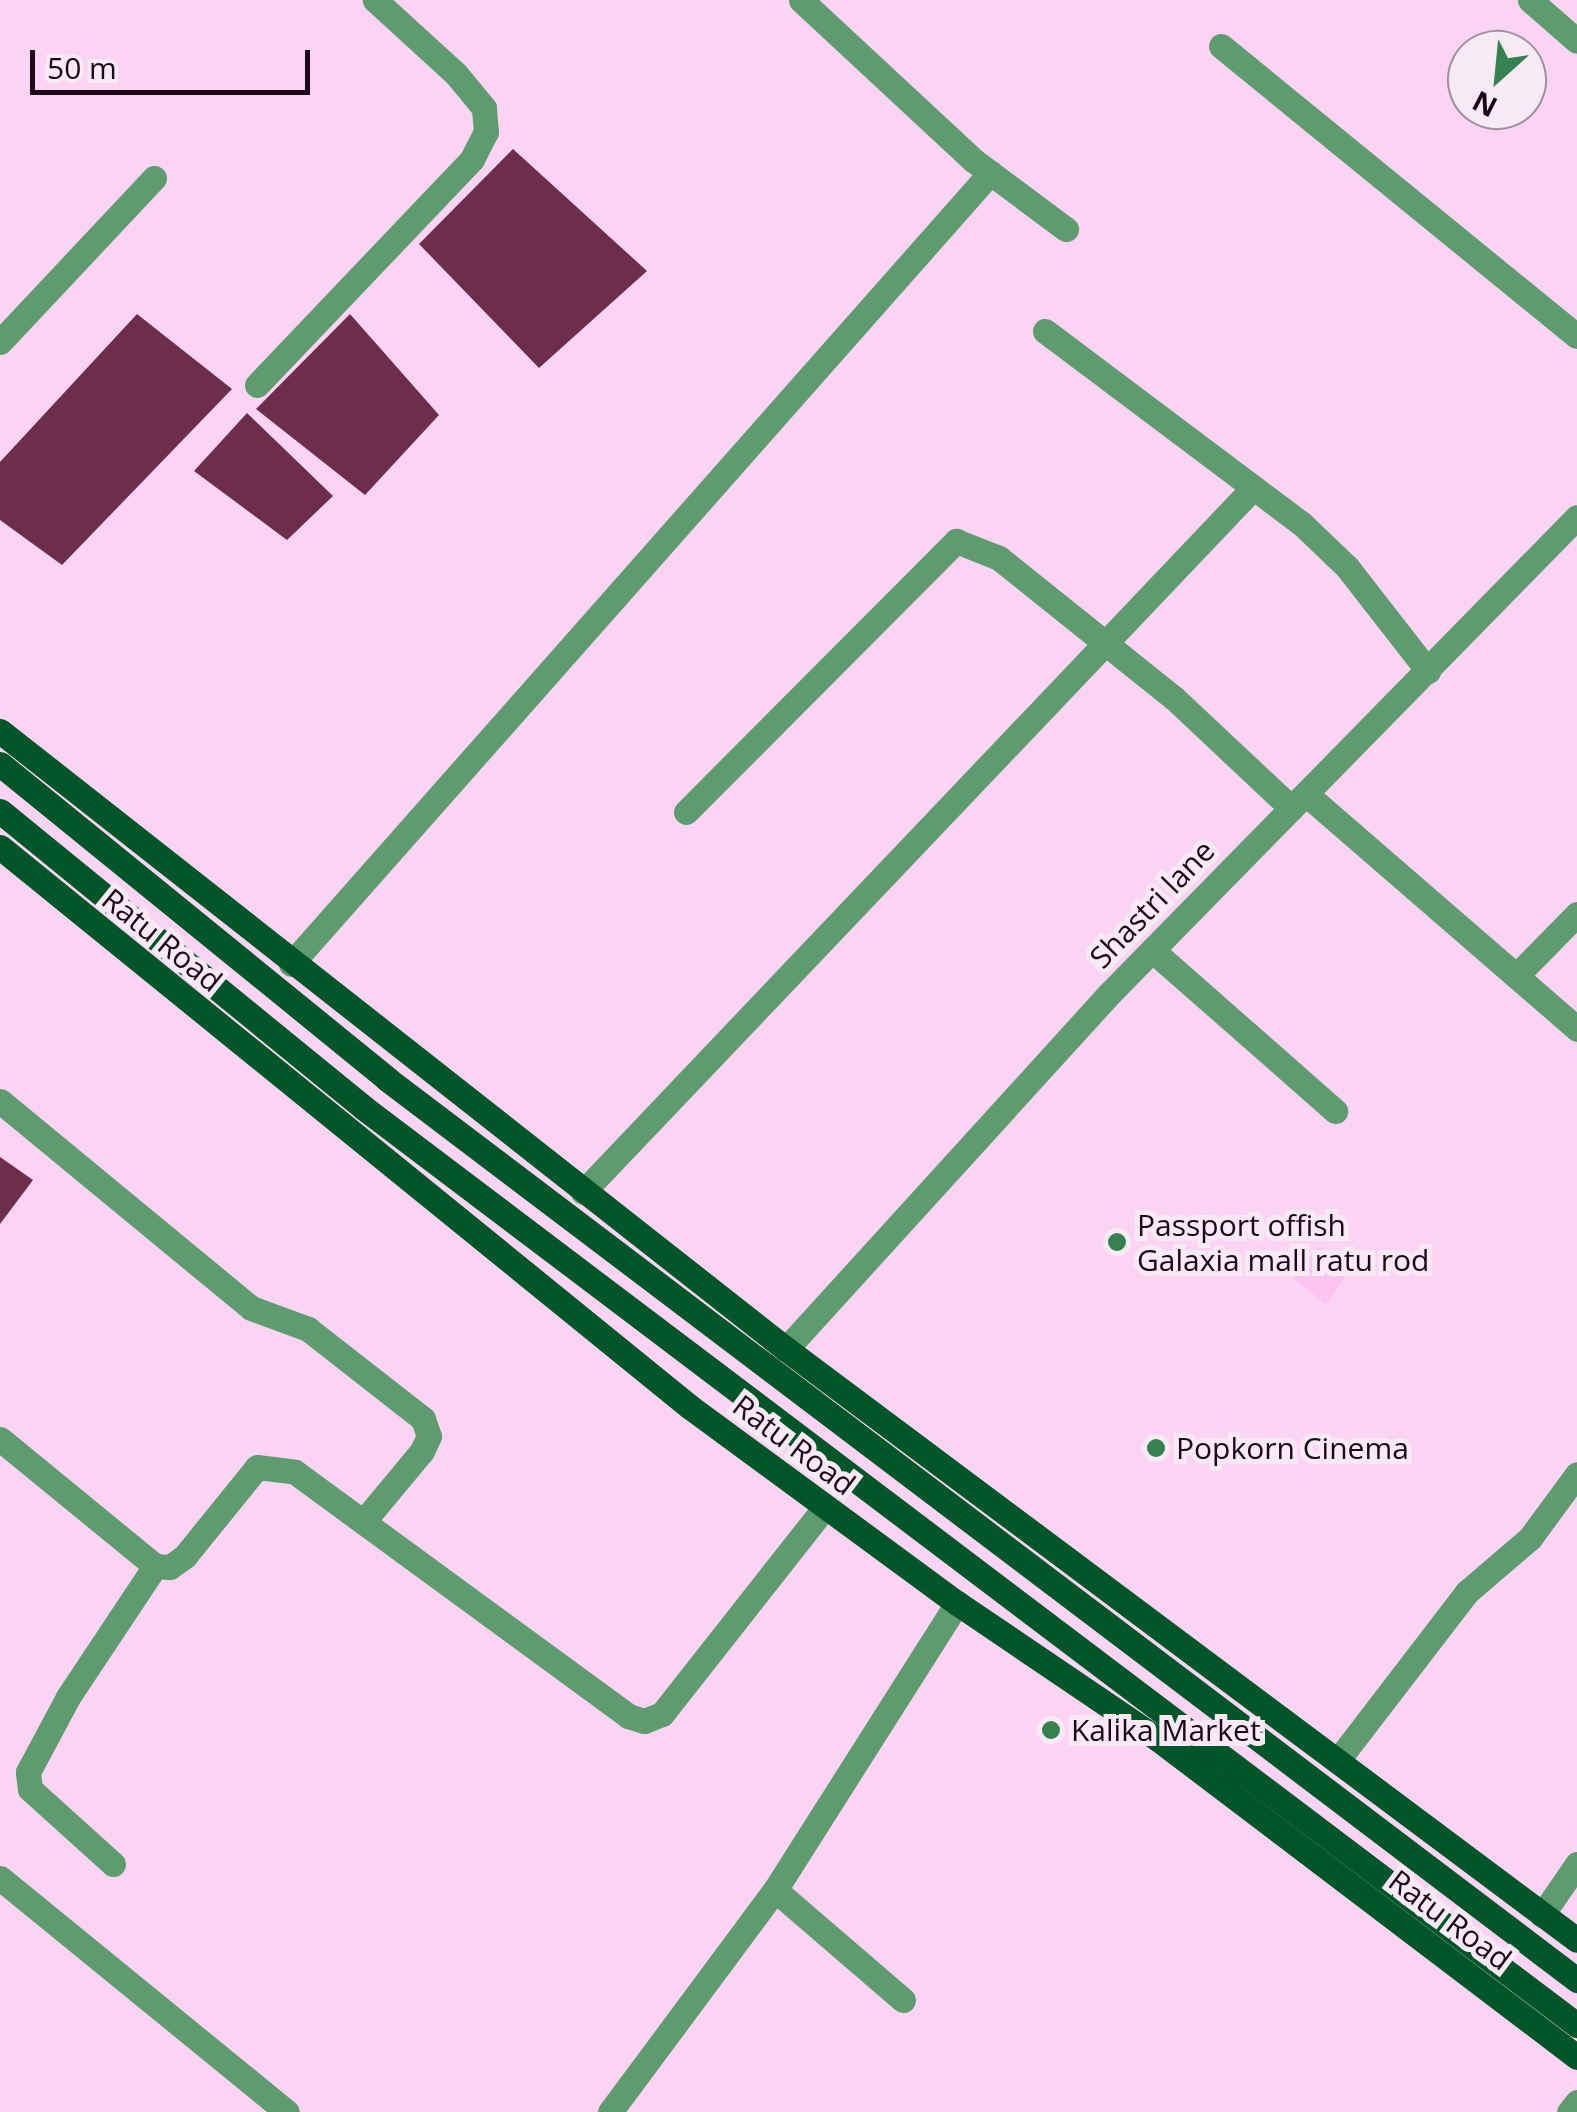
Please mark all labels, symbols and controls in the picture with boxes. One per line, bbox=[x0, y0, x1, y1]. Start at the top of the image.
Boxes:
scale bar bbox=[35, 30, 315, 92]
north arrow bbox=[1447, 30, 1547, 130]
text: 50 m bbox=[47, 47, 117, 88]
text: N bbox=[1466, 83, 1503, 127]
street label: Shastri lane bbox=[1082, 833, 1222, 975]
street label: Ratu Road bbox=[95, 881, 229, 999]
place label: Passport offish Galaxia mall ratu rod bbox=[1137, 1207, 1429, 1278]
marker: Passport offish Galaxia mall ratu rod bbox=[1106, 1231, 1128, 1253]
street label: Ratu Road bbox=[726, 1387, 862, 1503]
place label: Popkorn Cinema bbox=[1176, 1430, 1409, 1466]
marker: Popkorn Cinema bbox=[1145, 1437, 1167, 1459]
place label: Kalika Market bbox=[1071, 1712, 1261, 1748]
marker: Kalika Market bbox=[1040, 1719, 1062, 1741]
street label: Ratu Road bbox=[1382, 1862, 1518, 1978]

